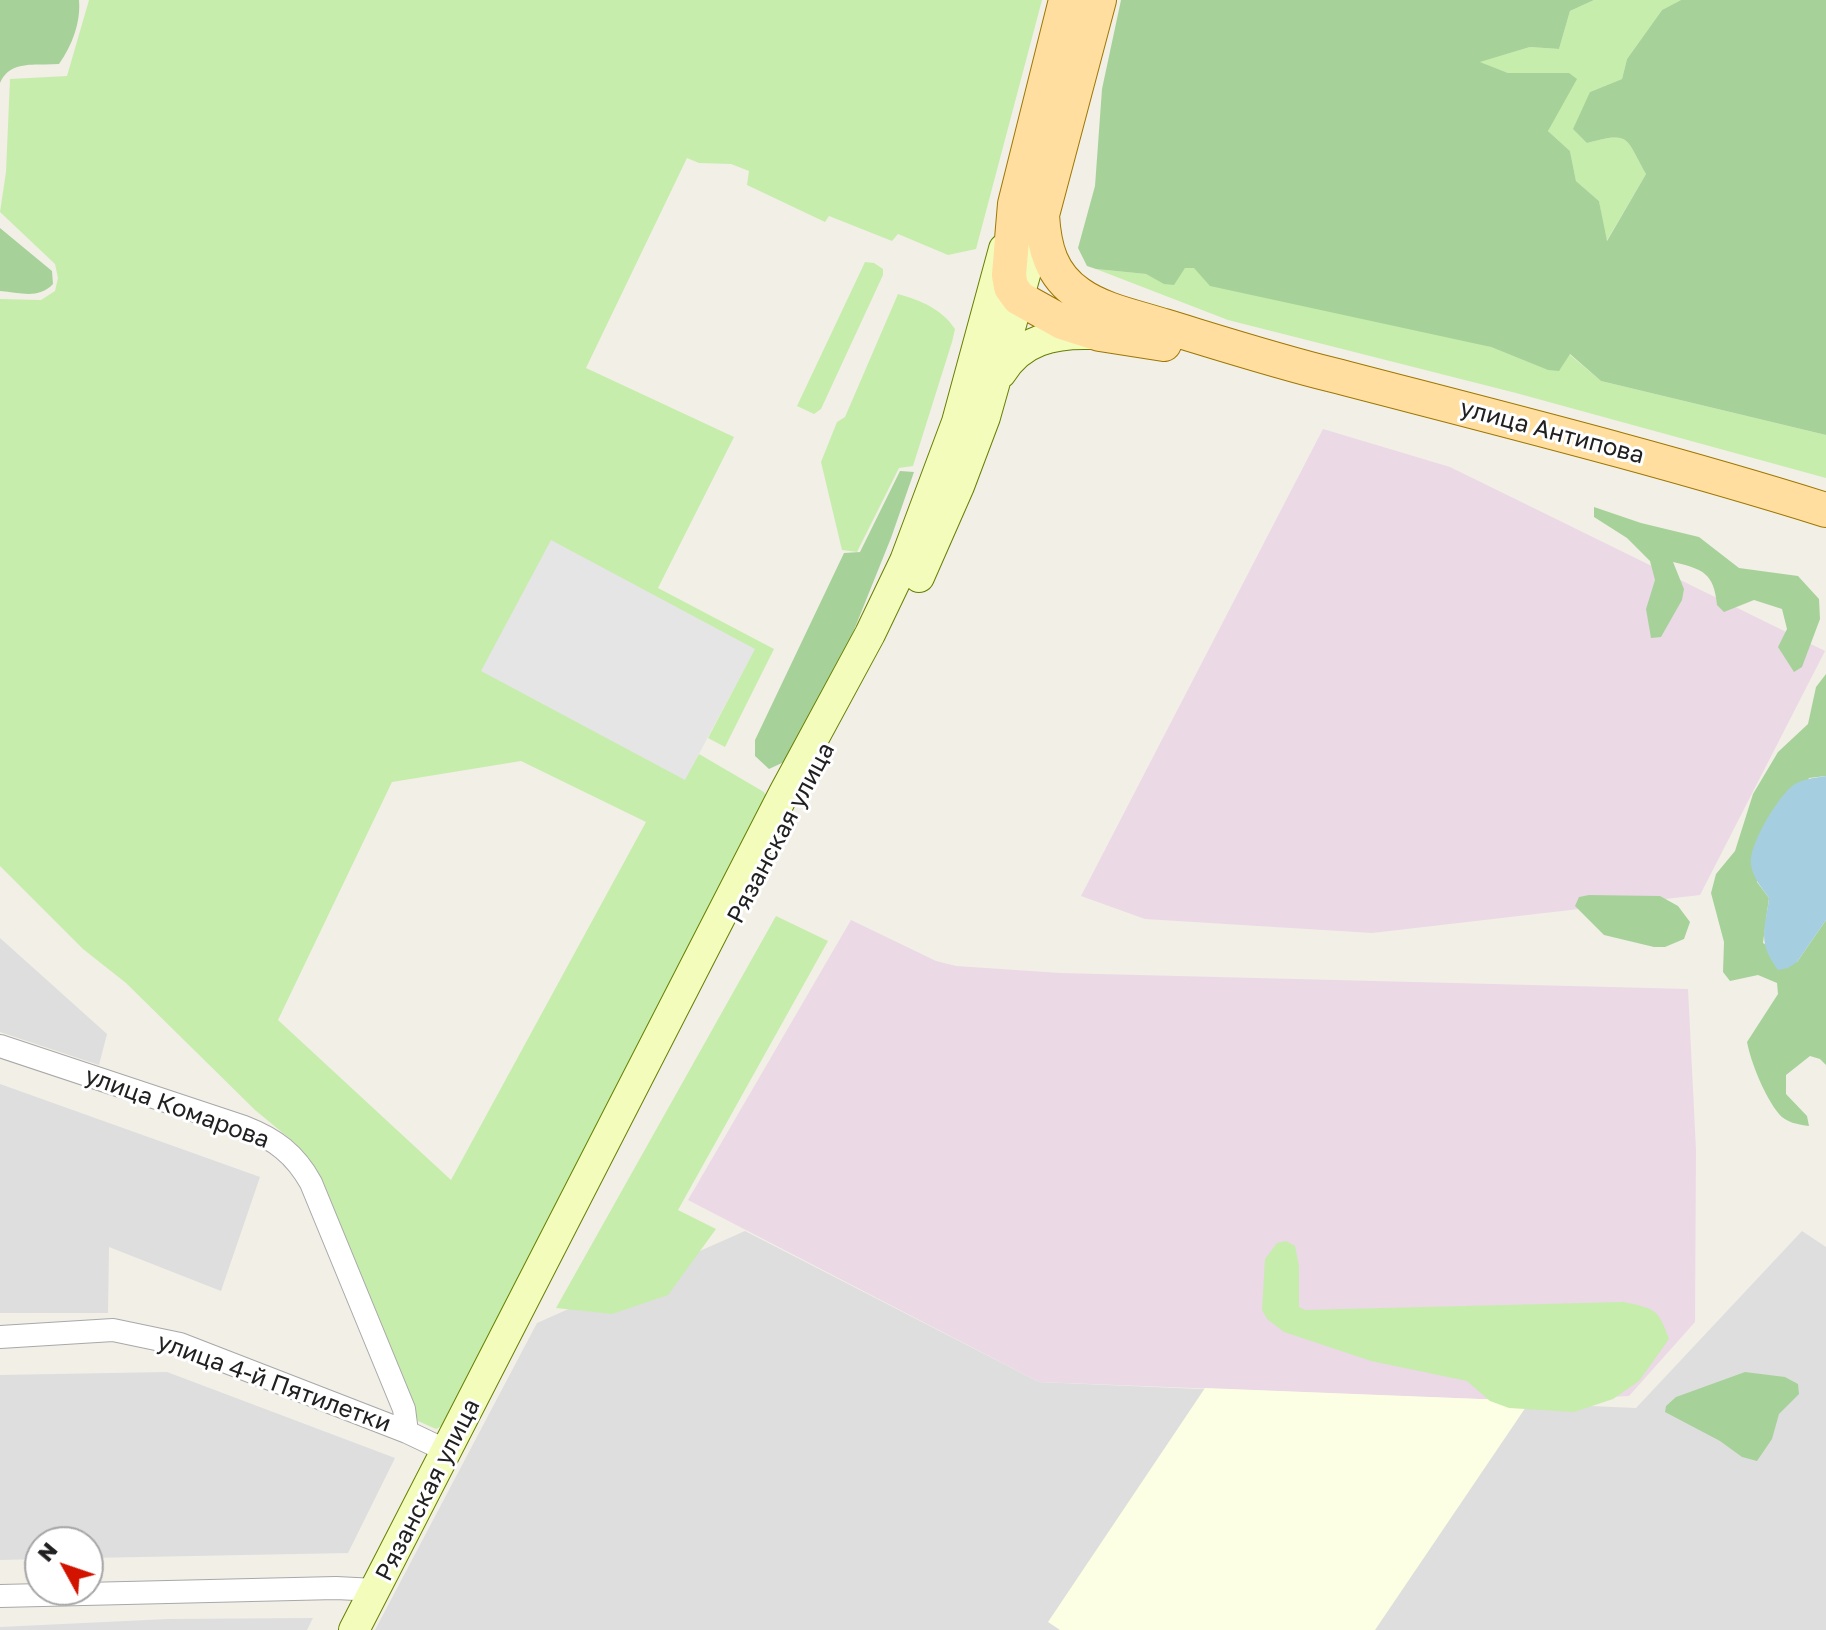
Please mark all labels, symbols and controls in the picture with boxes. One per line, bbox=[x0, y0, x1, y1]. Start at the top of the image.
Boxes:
street label: улица Антипова bbox=[1457, 394, 1647, 470]
street label: Рязанская улица bbox=[721, 738, 841, 928]
street label: улица Комарова bbox=[81, 1061, 273, 1155]
street label: улица 4-й Пятилетки bbox=[153, 1327, 395, 1439]
street label: Рязанская улица bbox=[370, 1394, 486, 1586]
north arrow bbox=[24, 1526, 104, 1606]
text: N bbox=[31, 1536, 62, 1567]

